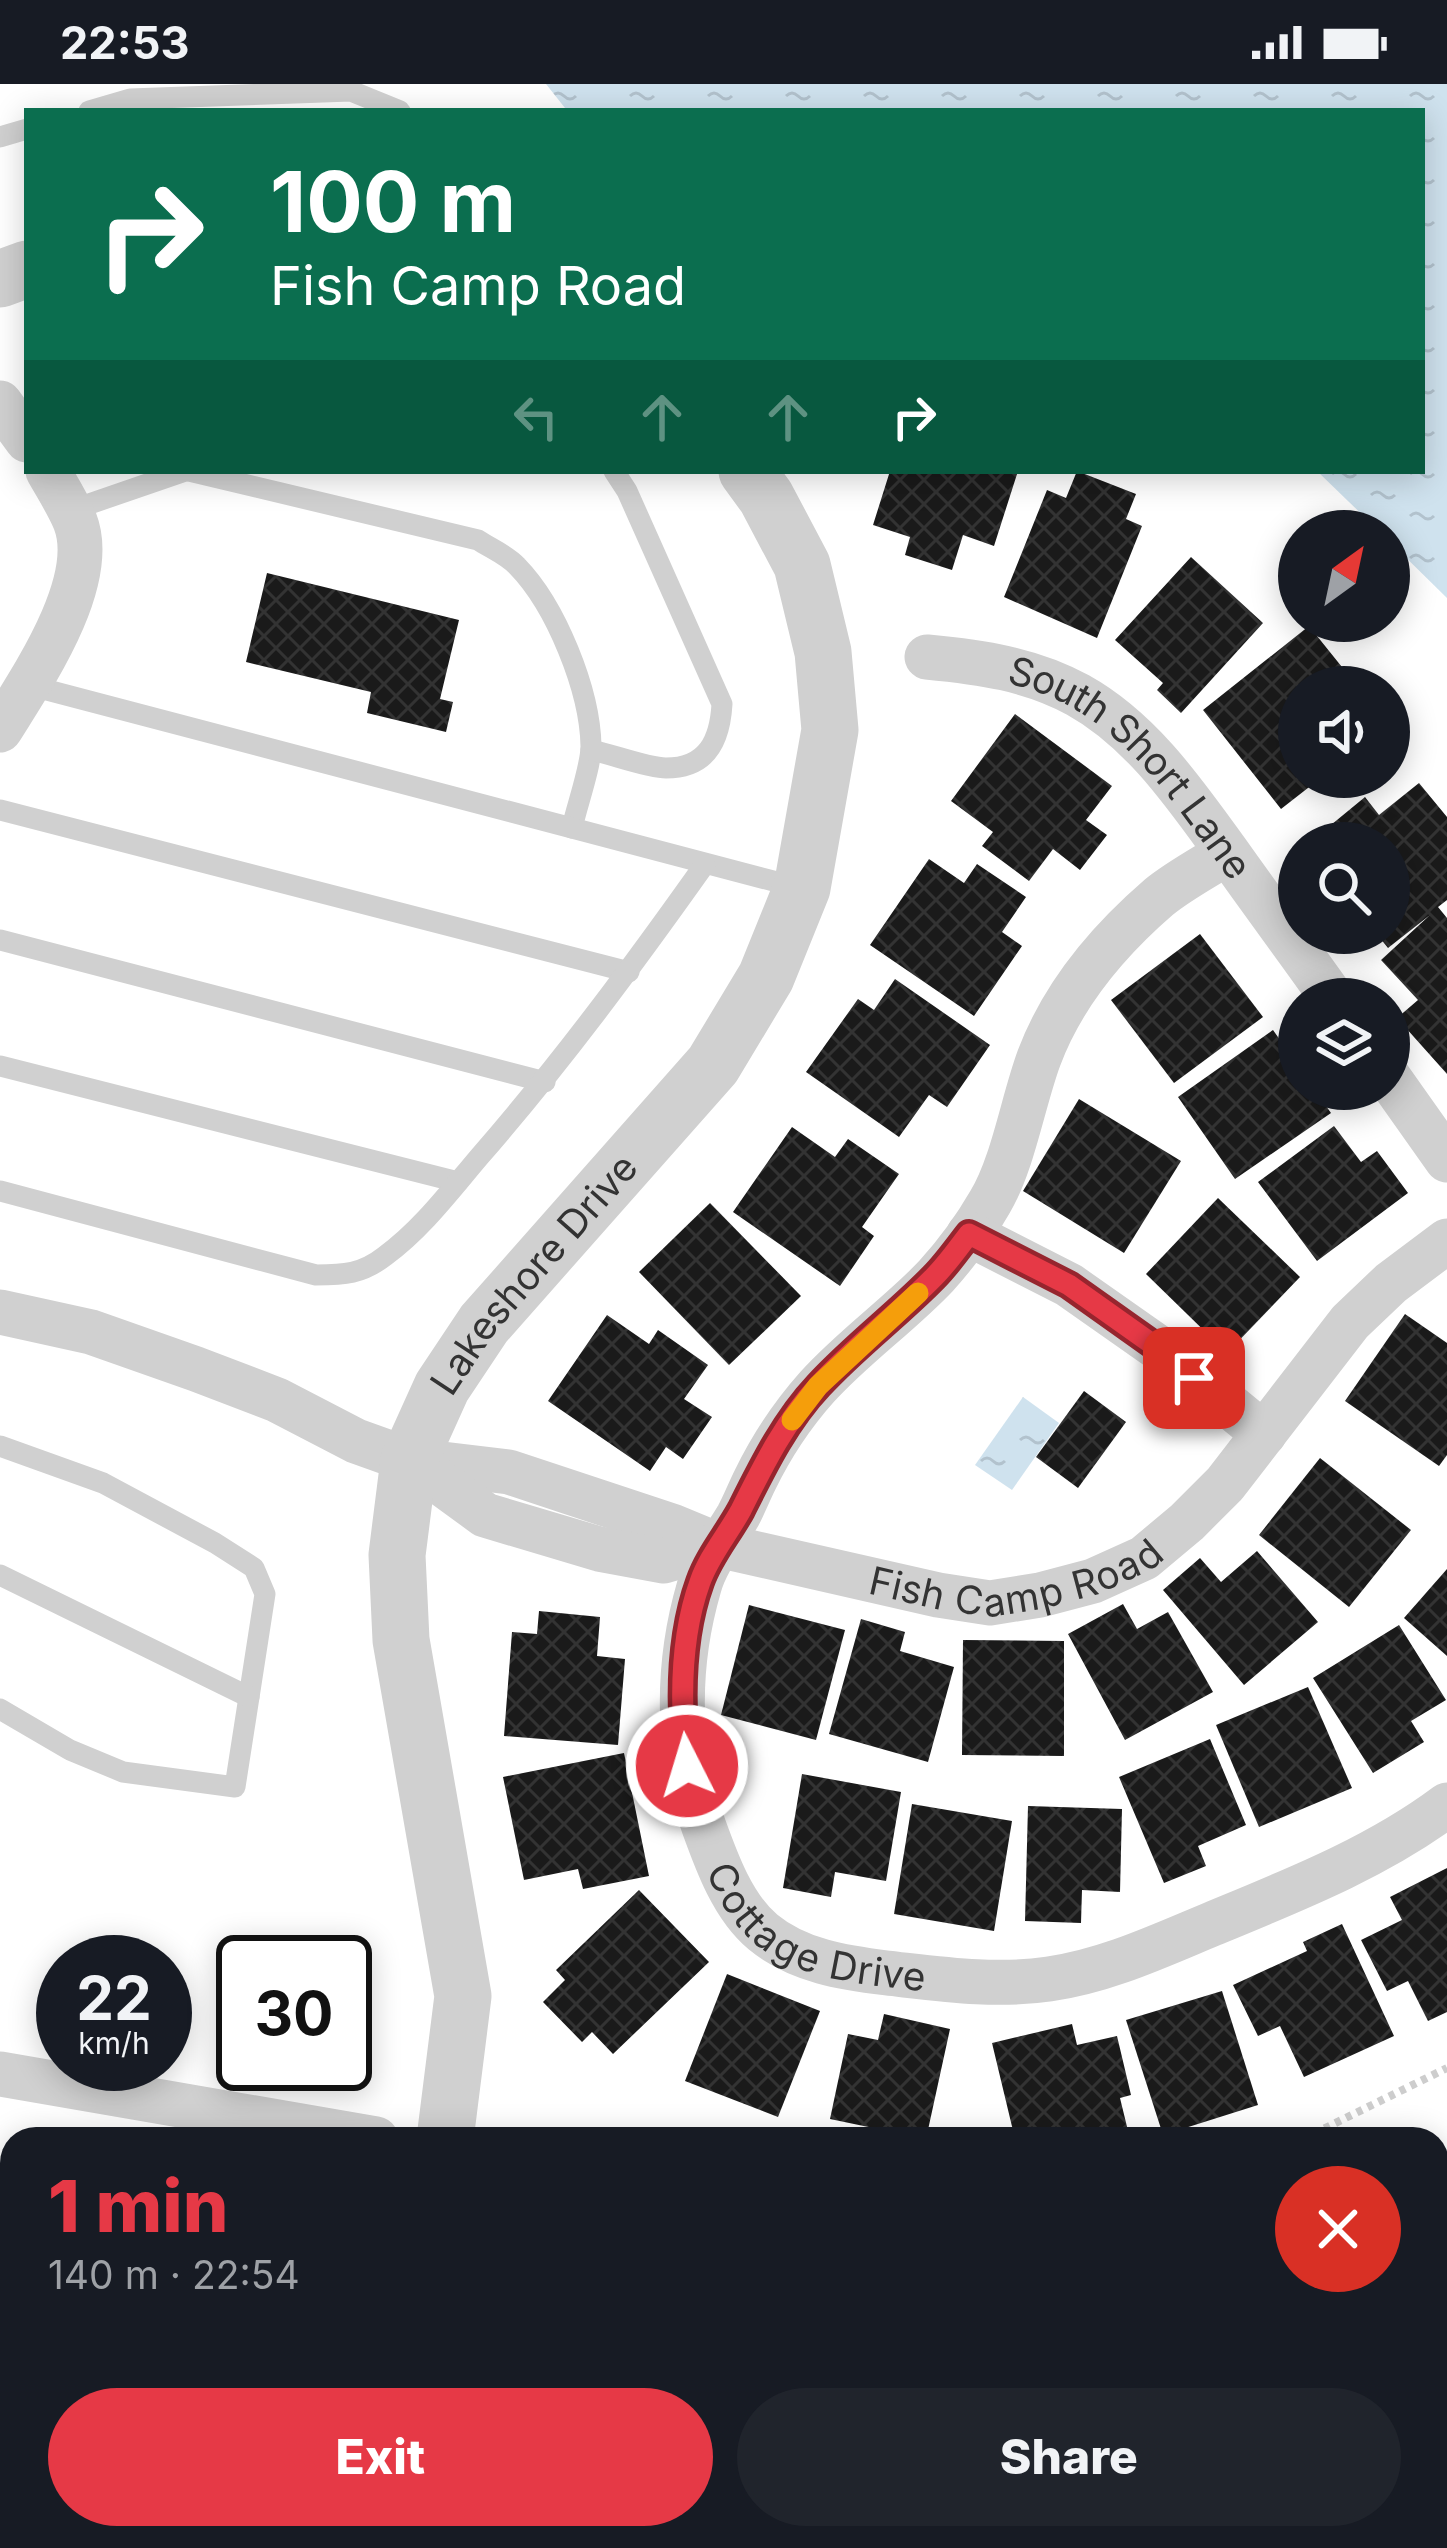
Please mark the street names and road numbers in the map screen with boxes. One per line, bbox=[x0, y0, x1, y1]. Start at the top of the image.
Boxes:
street label: South Short Lane bbox=[1004, 646, 1262, 887]
street label: Lakeshore Drive bbox=[420, 1144, 646, 1403]
street label: Fish Camp Road bbox=[865, 1529, 1172, 1627]
street label: Cottage Drive bbox=[697, 1854, 928, 2000]

